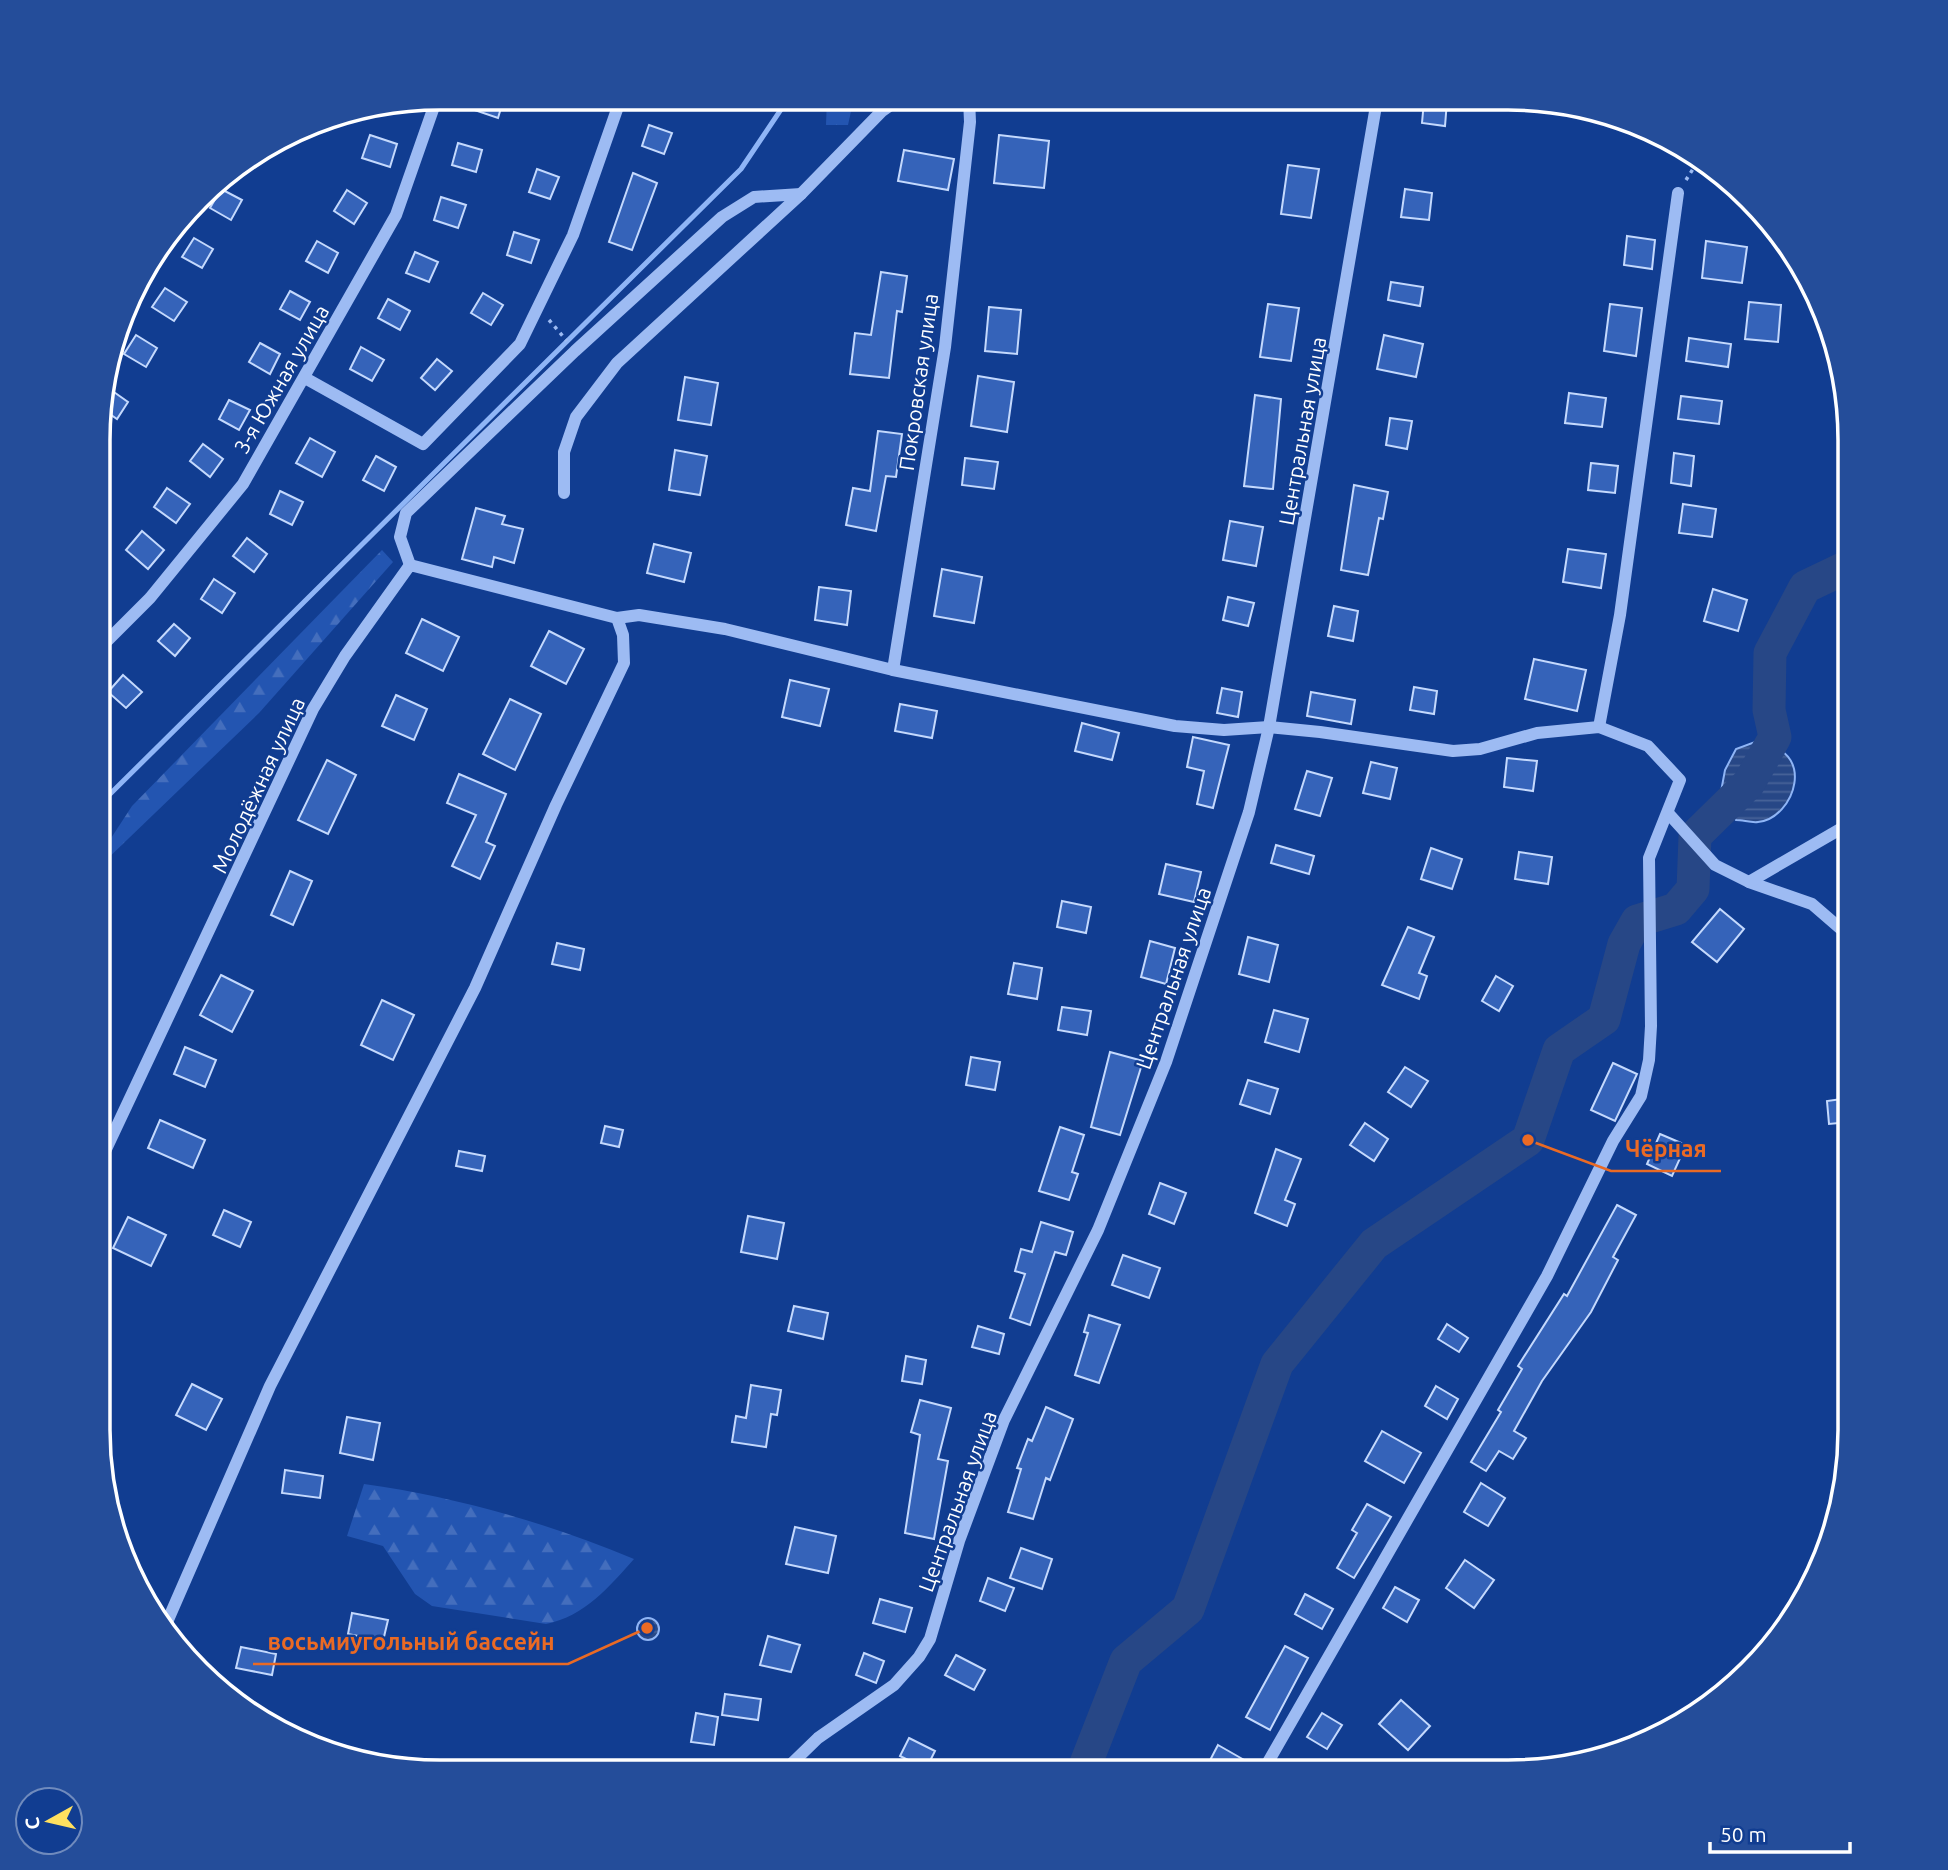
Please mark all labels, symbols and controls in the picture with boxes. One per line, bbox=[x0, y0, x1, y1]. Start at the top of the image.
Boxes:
street label: Покровская улица bbox=[894, 292, 942, 472]
street label: 3-я Южная улица bbox=[229, 300, 333, 458]
street label: Центральная улица bbox=[1274, 335, 1330, 527]
street label: Молодёжная улица bbox=[207, 693, 309, 877]
street label: Центральная улица bbox=[1131, 884, 1215, 1072]
callout: Чёрная bbox=[1611, 1127, 1721, 1171]
text: Чёрная bbox=[1625, 1136, 1707, 1161]
street label: Центральная улица bbox=[913, 1407, 1001, 1595]
callout: восьмиугольный бассейн bbox=[253, 1620, 568, 1664]
text: восьмиугольный бассейн bbox=[267, 1629, 555, 1654]
north arrow bbox=[14, 1786, 84, 1856]
scale bar bbox=[1710, 1811, 1850, 1855]
text: С bbox=[20, 1816, 44, 1831]
text: 50 m bbox=[1720, 1822, 1767, 1846]

